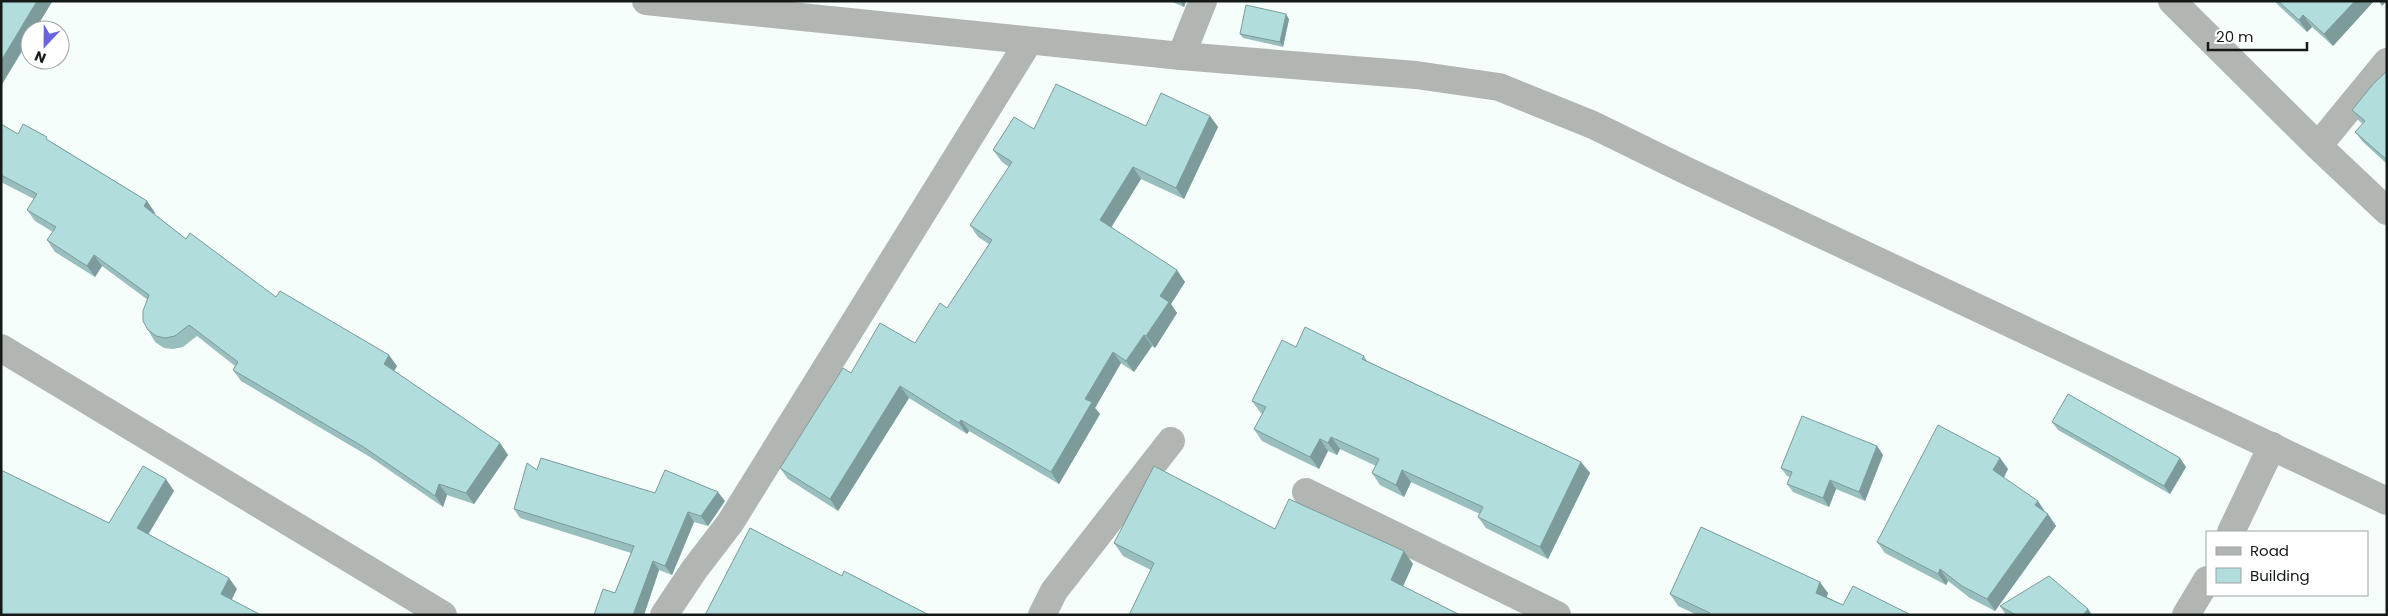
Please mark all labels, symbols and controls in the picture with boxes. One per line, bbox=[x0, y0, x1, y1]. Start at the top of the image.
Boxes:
north arrow bbox=[20, 20, 70, 70]
scale bar bbox=[2208, 20, 2307, 52]
text: 20 m bbox=[2216, 26, 2254, 47]
text: N bbox=[32, 46, 49, 68]
legend bbox=[2206, 531, 2368, 596]
text: Road bbox=[2250, 540, 2289, 561]
text: Building bbox=[2250, 565, 2310, 586]

